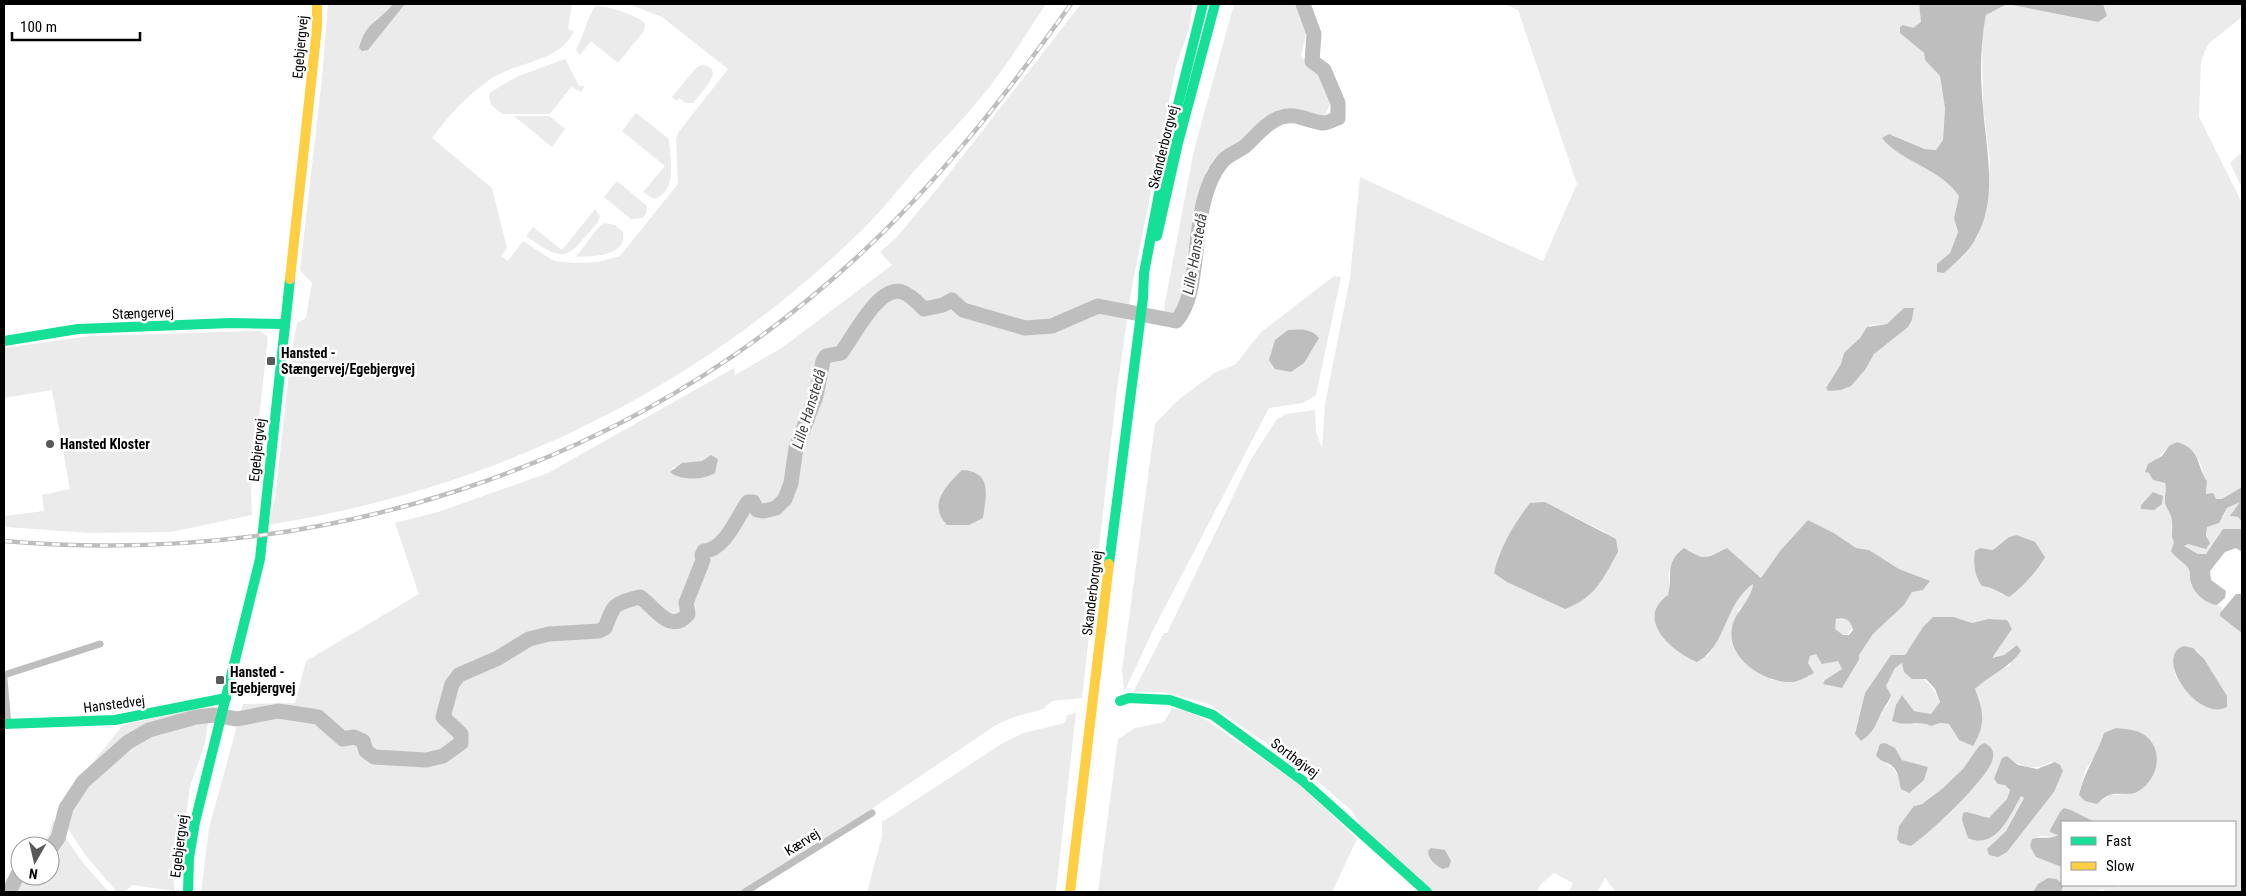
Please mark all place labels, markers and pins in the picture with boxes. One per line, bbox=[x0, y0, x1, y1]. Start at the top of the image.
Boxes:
place label: Hansted - Stængervej/Egebjergvej bbox=[281, 345, 415, 377]
marker: Hansted - Stængervej/Egebjergvej bbox=[265, 355, 277, 367]
place label: Hansted Kloster bbox=[60, 436, 150, 452]
marker: Hansted Kloster bbox=[44, 438, 56, 450]
place label: Hansted - Egebjergvej bbox=[230, 664, 295, 696]
marker: Hansted - Egebjergvej bbox=[214, 674, 226, 686]

